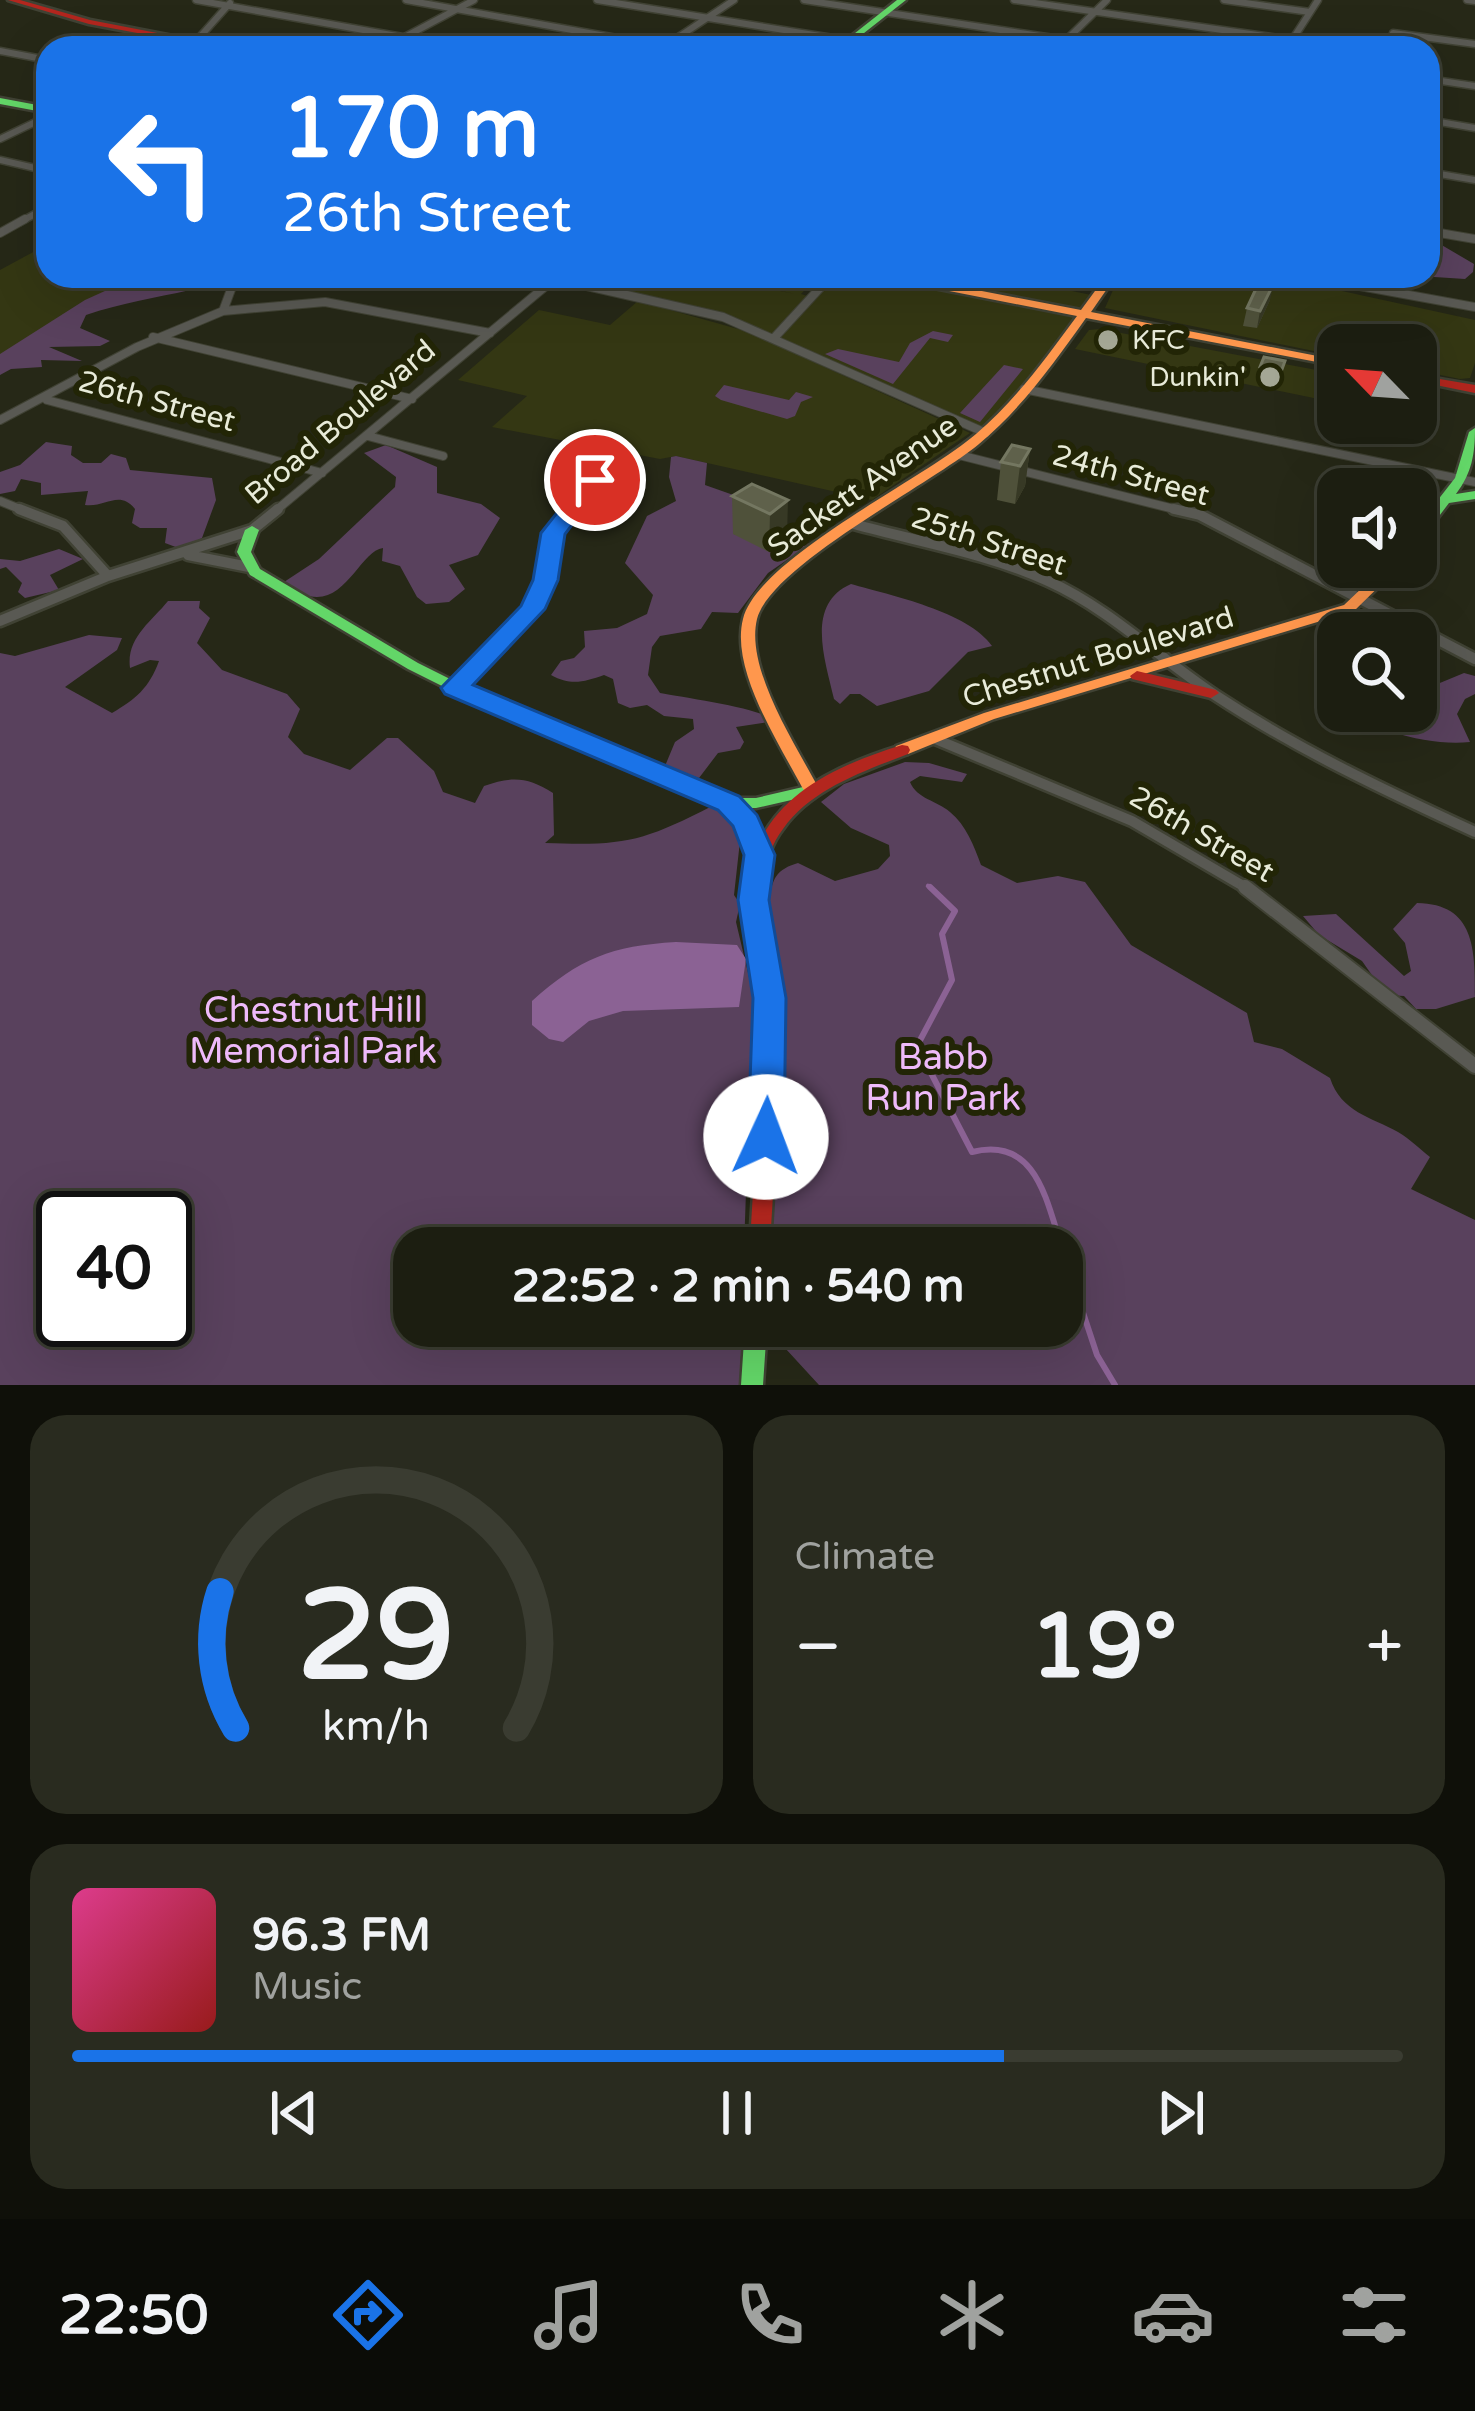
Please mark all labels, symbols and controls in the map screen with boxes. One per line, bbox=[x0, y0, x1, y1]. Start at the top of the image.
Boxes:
text: 170 m bbox=[282, 79, 539, 180]
icon: left bbox=[84, 84, 240, 240]
text: 26th Street bbox=[282, 181, 572, 246]
place label: KFC bbox=[1132, 324, 1185, 357]
north arrow bbox=[1317, 324, 1437, 444]
map controls bbox=[1317, 324, 1437, 732]
marker: KFC bbox=[1095, 327, 1121, 353]
street label: Broad Boulevard bbox=[237, 332, 443, 513]
place label: Dunkin' bbox=[1149, 361, 1246, 394]
street label: 26th Street bbox=[74, 363, 239, 440]
marker: Dunkin' bbox=[1257, 364, 1283, 390]
street label: Sackett Avenue bbox=[761, 407, 964, 565]
pin bbox=[544, 429, 646, 531]
street label: 24th Street bbox=[1048, 437, 1213, 514]
icon: arrive bbox=[562, 447, 628, 513]
button: sound bbox=[1317, 468, 1437, 588]
street label: 25th Street bbox=[907, 499, 1071, 584]
street label: Chestnut Boulevard bbox=[958, 599, 1238, 716]
button: search bbox=[1317, 612, 1437, 732]
street label: 26th Street bbox=[1123, 778, 1281, 891]
park label: Chestnut Hill Memorial Park bbox=[189, 989, 437, 1073]
park label: Babb Run Park bbox=[865, 1036, 1021, 1120]
position arrow bbox=[703, 1074, 829, 1200]
speed limit sign: 40 bbox=[36, 1191, 192, 1347]
text: 22:52 · 2 min · 540 m bbox=[512, 1260, 964, 1314]
text: Climate bbox=[795, 1533, 935, 1580]
text: 29 bbox=[298, 1562, 455, 1713]
text: 19° bbox=[1030, 1593, 1177, 1702]
text: − bbox=[795, 1607, 842, 1687]
text: + bbox=[1366, 1607, 1403, 1687]
text: km/h bbox=[322, 1700, 430, 1751]
text: 96.3 FM bbox=[252, 1909, 431, 1963]
text: Music bbox=[252, 1963, 362, 2010]
icon: previous bbox=[261, 2080, 327, 2146]
icon: pause bbox=[704, 2080, 770, 2146]
icon: next bbox=[1148, 2080, 1214, 2146]
icon: directions bbox=[326, 2273, 410, 2357]
icon: music bbox=[527, 2273, 611, 2357]
icon: phone bbox=[728, 2273, 812, 2357]
icon: climate bbox=[930, 2273, 1014, 2357]
icon: car bbox=[1131, 2273, 1215, 2357]
icon: filters bbox=[1332, 2273, 1416, 2357]
text: 22:50 bbox=[59, 2283, 208, 2348]

